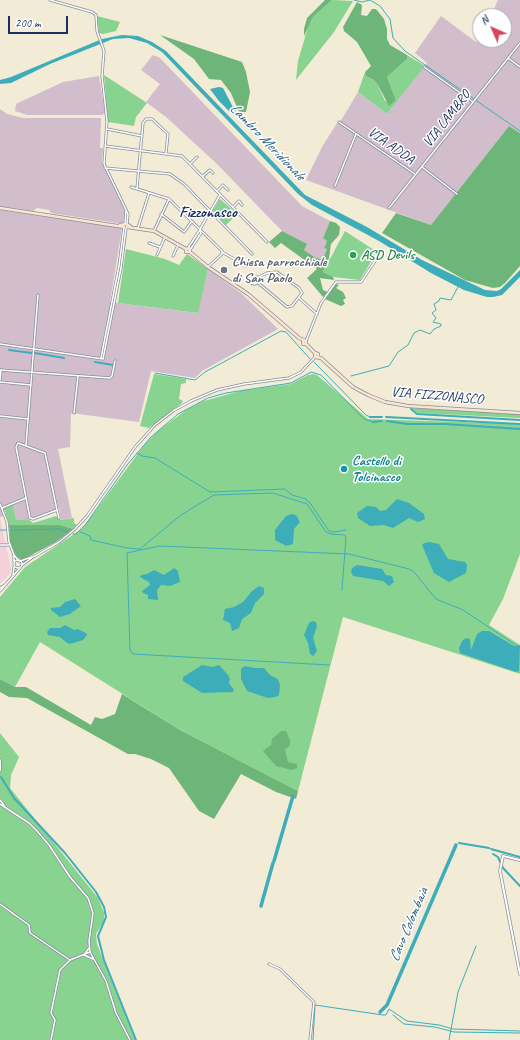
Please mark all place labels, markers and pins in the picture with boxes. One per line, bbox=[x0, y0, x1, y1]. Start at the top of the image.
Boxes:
place label: ASD Devils bbox=[361, 247, 414, 263]
marker: ASD Devils bbox=[348, 250, 358, 260]
place label: Chiesa parrocchiale di San Paolo bbox=[232, 254, 326, 286]
marker: Chiesa parrocchiale di San Paolo bbox=[219, 265, 229, 275]
place label: Castello di Tolcinasco bbox=[352, 453, 401, 486]
marker: Castello di Tolcinasco bbox=[339, 464, 349, 474]

